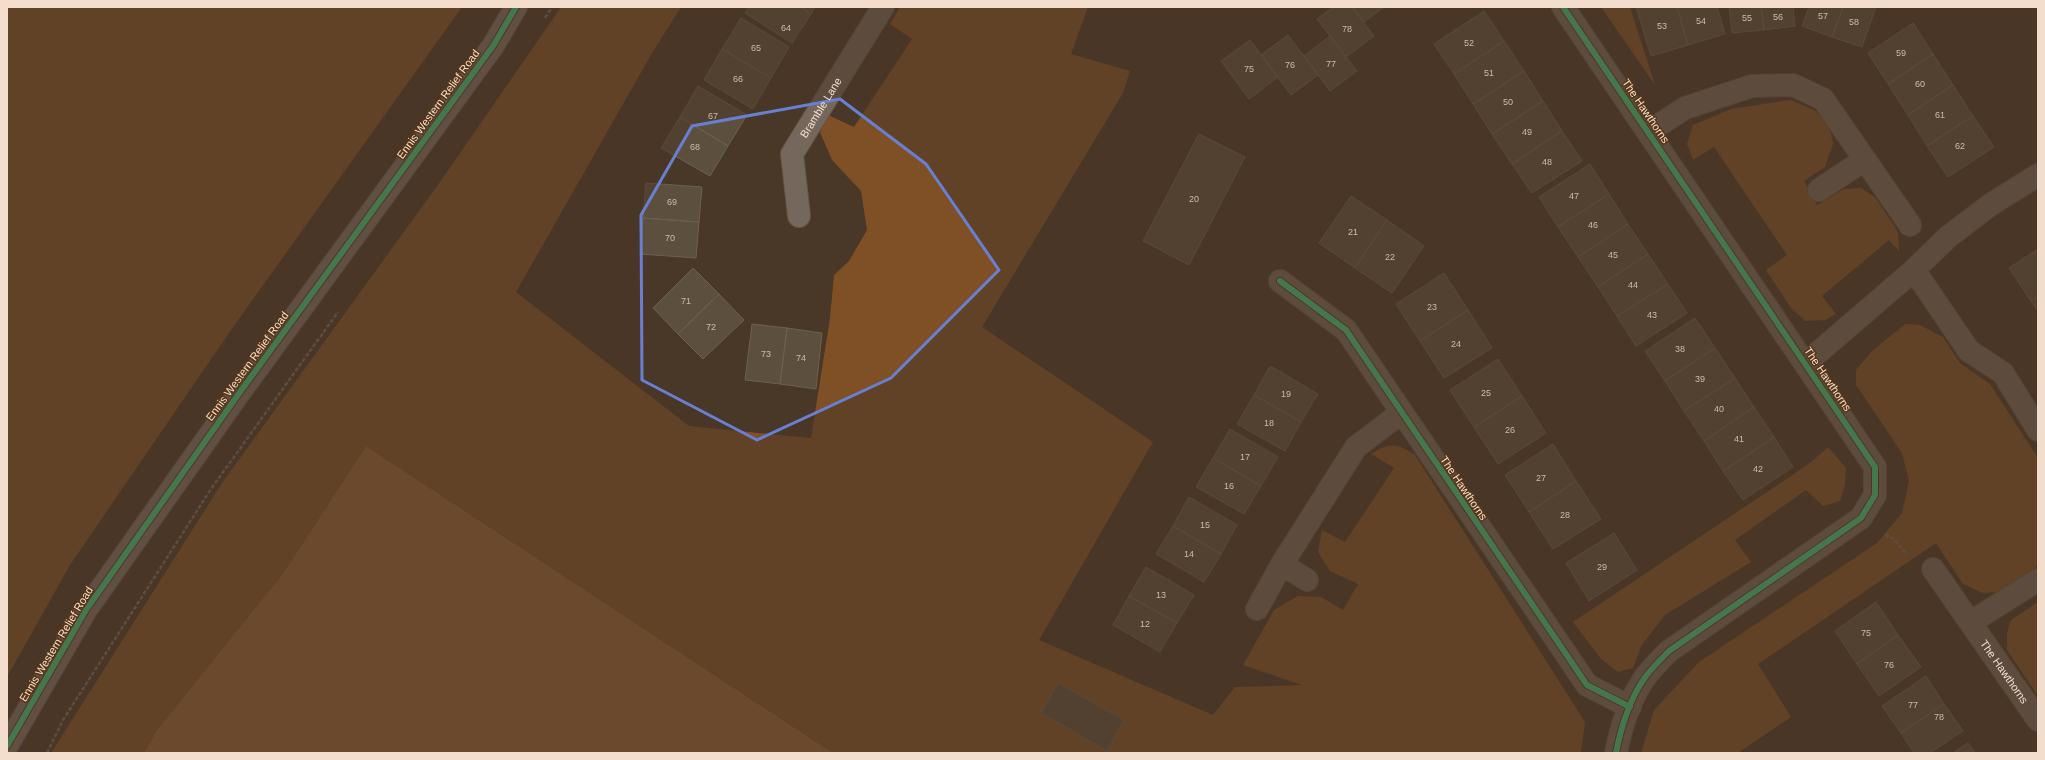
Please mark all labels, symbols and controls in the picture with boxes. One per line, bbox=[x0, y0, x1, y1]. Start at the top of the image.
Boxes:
house number: 57 bbox=[1818, 11, 1828, 21]
house number: 56 bbox=[1773, 12, 1783, 22]
house number: 55 bbox=[1742, 13, 1752, 23]
house number: 54 bbox=[1696, 16, 1706, 26]
house number: 58 bbox=[1849, 17, 1859, 27]
house number: 53 bbox=[1657, 21, 1667, 31]
house number: 64 bbox=[781, 23, 791, 33]
house number: 78 bbox=[1342, 24, 1352, 34]
house number: 52 bbox=[1464, 38, 1474, 48]
house number: 65 bbox=[751, 43, 761, 53]
street label: Ennis Western Relief Road bbox=[394, 47, 482, 161]
house number: 59 bbox=[1896, 48, 1906, 58]
house number: 77 bbox=[1326, 59, 1336, 69]
house number: 76 bbox=[1285, 60, 1295, 70]
house number: 75 bbox=[1244, 64, 1254, 74]
house number: 51 bbox=[1484, 68, 1494, 78]
house number: 66 bbox=[733, 74, 743, 84]
street label: Bramble Lane bbox=[798, 75, 844, 140]
street label: The Hawthorns bbox=[1620, 77, 1672, 146]
house number: 60 bbox=[1915, 79, 1925, 89]
house number: 50 bbox=[1503, 97, 1513, 107]
house number: 61 bbox=[1935, 110, 1945, 120]
house number: 67 bbox=[708, 111, 718, 121]
house number: 49 bbox=[1522, 127, 1532, 137]
house number: 62 bbox=[1955, 141, 1965, 151]
house number: 68 bbox=[690, 142, 700, 152]
house number: 48 bbox=[1542, 157, 1552, 167]
house number: 47 bbox=[1569, 191, 1579, 201]
house number: 20 bbox=[1189, 194, 1199, 204]
house number: 69 bbox=[667, 197, 677, 207]
house number: 46 bbox=[1588, 220, 1598, 230]
house number: 21 bbox=[1348, 227, 1358, 237]
house number: 70 bbox=[665, 233, 675, 243]
house number: 45 bbox=[1608, 250, 1618, 260]
house number: 22 bbox=[1385, 252, 1395, 262]
house number: 44 bbox=[1628, 280, 1638, 290]
house number: 71 bbox=[681, 296, 691, 306]
house number: 23 bbox=[1427, 302, 1437, 312]
street label: Ennis Western Relief Road bbox=[203, 309, 291, 423]
house number: 43 bbox=[1647, 310, 1657, 320]
house number: 72 bbox=[706, 322, 716, 332]
house number: 24 bbox=[1451, 339, 1461, 349]
house number: 38 bbox=[1675, 344, 1685, 354]
street label: The Hawthorns bbox=[1802, 345, 1854, 414]
house number: 73 bbox=[761, 349, 771, 359]
house number: 74 bbox=[796, 353, 806, 363]
house number: 39 bbox=[1695, 374, 1705, 384]
house number: 25 bbox=[1481, 388, 1491, 398]
house number: 19 bbox=[1281, 389, 1291, 399]
house number: 40 bbox=[1714, 404, 1724, 414]
house number: 18 bbox=[1264, 418, 1274, 428]
house number: 26 bbox=[1505, 425, 1515, 435]
house number: 41 bbox=[1734, 434, 1744, 444]
house number: 17 bbox=[1240, 452, 1250, 462]
street label: The Hawthorns bbox=[1438, 454, 1490, 523]
house number: 42 bbox=[1753, 464, 1763, 474]
house number: 27 bbox=[1536, 473, 1546, 483]
house number: 16 bbox=[1224, 481, 1234, 491]
house number: 28 bbox=[1560, 510, 1570, 520]
house number: 15 bbox=[1200, 520, 1210, 530]
house number: 14 bbox=[1184, 549, 1194, 559]
house number: 29 bbox=[1597, 562, 1607, 572]
street label: Ennis Western Relief Road bbox=[17, 584, 95, 704]
house number: 13 bbox=[1156, 590, 1166, 600]
house number: 12 bbox=[1140, 619, 1150, 629]
house number: 75 bbox=[1861, 628, 1871, 638]
street label: The Hawthorns bbox=[1978, 638, 2031, 706]
house number: 76 bbox=[1884, 660, 1894, 670]
house number: 77 bbox=[1908, 700, 1918, 710]
house number: 78 bbox=[1934, 712, 1944, 722]

